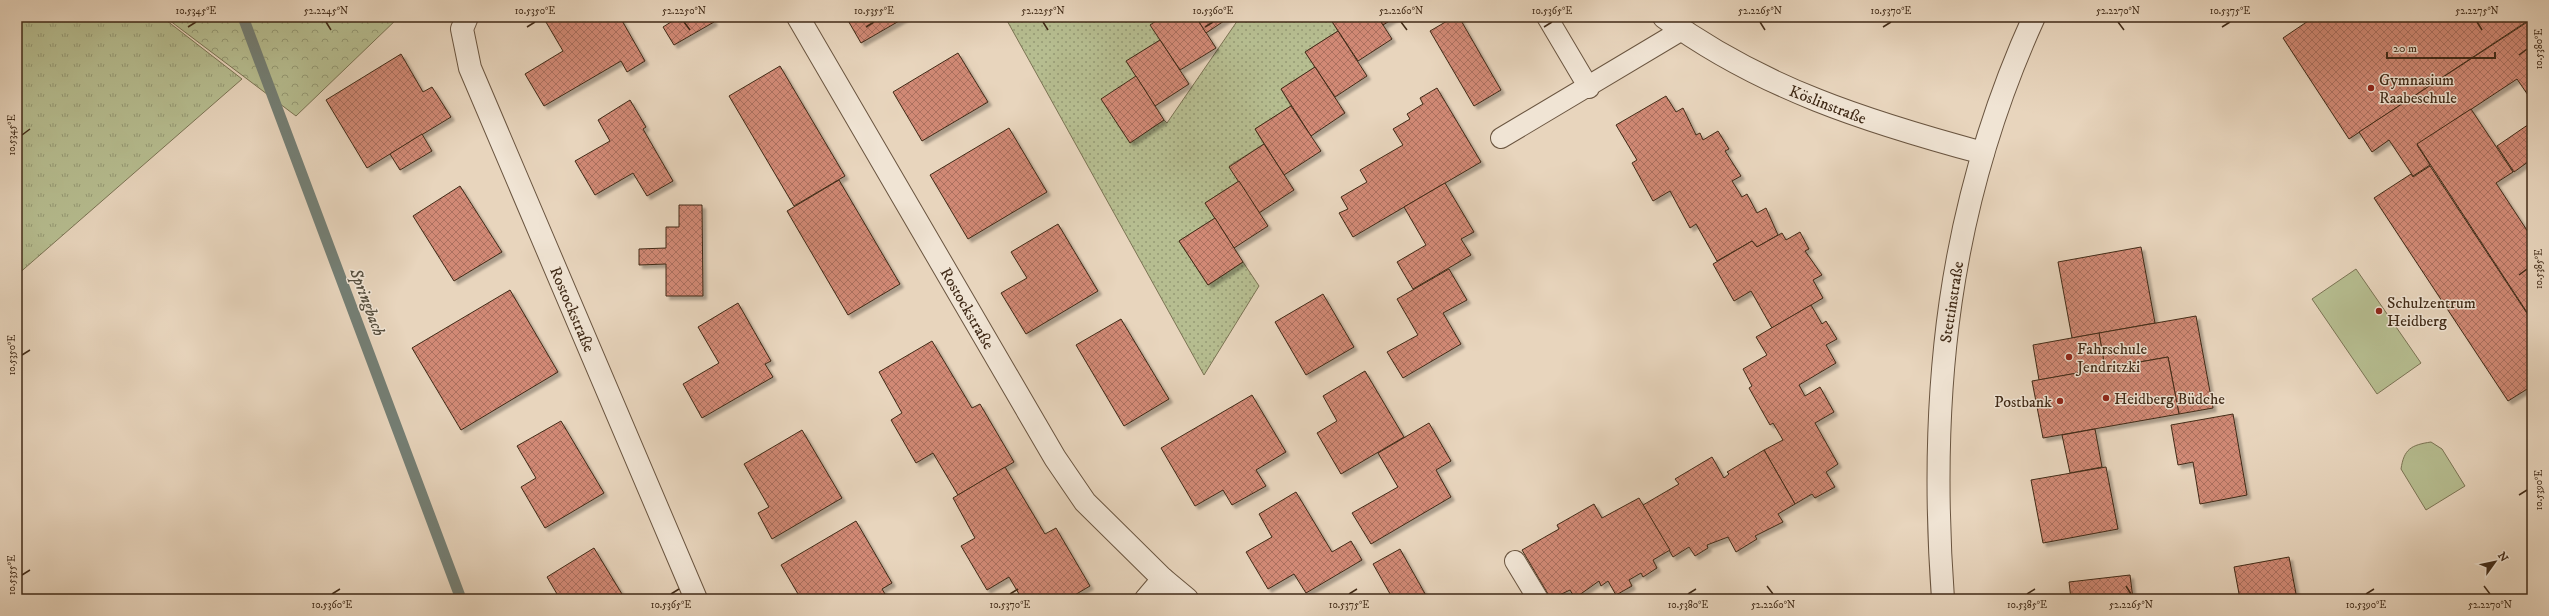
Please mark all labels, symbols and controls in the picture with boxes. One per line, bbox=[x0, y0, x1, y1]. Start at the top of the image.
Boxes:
text: 10.5345°E bbox=[176, 5, 216, 17]
text: 52.2245°N bbox=[304, 5, 348, 17]
text: 10.5350°E bbox=[515, 5, 555, 17]
text: 52.2250°N bbox=[662, 5, 706, 17]
text: 10.5355°E bbox=[854, 5, 894, 17]
text: 52.2255°N bbox=[1021, 5, 1065, 17]
text: 10.5360°E bbox=[1193, 5, 1233, 17]
text: 52.2260°N bbox=[1379, 5, 1423, 17]
text: 10.5365°E bbox=[1532, 5, 1572, 17]
text: 52.2265°N bbox=[1738, 5, 1782, 17]
text: 10.5370°E bbox=[1871, 5, 1911, 17]
text: 52.2270°N bbox=[2096, 5, 2140, 17]
text: 10.5375°E bbox=[2210, 5, 2250, 17]
text: 52.2275°N bbox=[2455, 5, 2499, 17]
text: 10.5380°E bbox=[2533, 29, 2545, 69]
scale bar bbox=[2387, 34, 2495, 60]
text: 20 m bbox=[2393, 41, 2417, 56]
place label: Gymnasium Raabeschule bbox=[2379, 70, 2457, 108]
street label: Köslinstraße bbox=[1786, 81, 1869, 129]
marker: Gymnasium Raabeschule bbox=[2366, 83, 2376, 93]
text: 10.5345°E bbox=[6, 115, 18, 155]
text: 10.5385°E bbox=[2533, 249, 2545, 289]
street label: Stettinstraße bbox=[1936, 260, 1968, 344]
water label: Springbach bbox=[344, 264, 390, 340]
street label: Rostockstraße bbox=[545, 264, 599, 355]
street label: Rostockstraße bbox=[936, 264, 999, 353]
place label: Schulzentrum Heidberg bbox=[2387, 293, 2476, 331]
marker: Schulzentrum Heidberg bbox=[2374, 306, 2384, 316]
text: 10.5350°E bbox=[6, 335, 18, 375]
place label: Fahrschule Jendritzki bbox=[2075, 339, 2147, 377]
marker: Fahrschule Jendritzki bbox=[2064, 352, 2074, 362]
place label: Heidberg Büdche bbox=[2114, 389, 2225, 409]
place label: Postbank bbox=[1994, 392, 2052, 412]
marker: Heidberg Büdche bbox=[2101, 393, 2111, 403]
marker: Postbank bbox=[2055, 396, 2065, 406]
text: 10.5390°E bbox=[2533, 470, 2545, 510]
north arrow bbox=[2475, 542, 2515, 582]
text: N bbox=[2494, 549, 2511, 565]
text: 10.5355°E bbox=[6, 555, 18, 595]
text: 10.5360°E bbox=[312, 599, 352, 611]
text: 10.5365°E bbox=[651, 599, 691, 611]
text: 10.5370°E bbox=[990, 599, 1030, 611]
text: 10.5375°E bbox=[1329, 599, 1369, 611]
text: 10.5380°E bbox=[1668, 599, 1708, 611]
text: 52.2260°N bbox=[1751, 599, 1795, 611]
text: 10.5385°E bbox=[2007, 599, 2047, 611]
text: 52.2265°N bbox=[2109, 599, 2153, 611]
text: 10.5390°E bbox=[2346, 599, 2386, 611]
text: 52.2270°N bbox=[2468, 599, 2512, 611]

